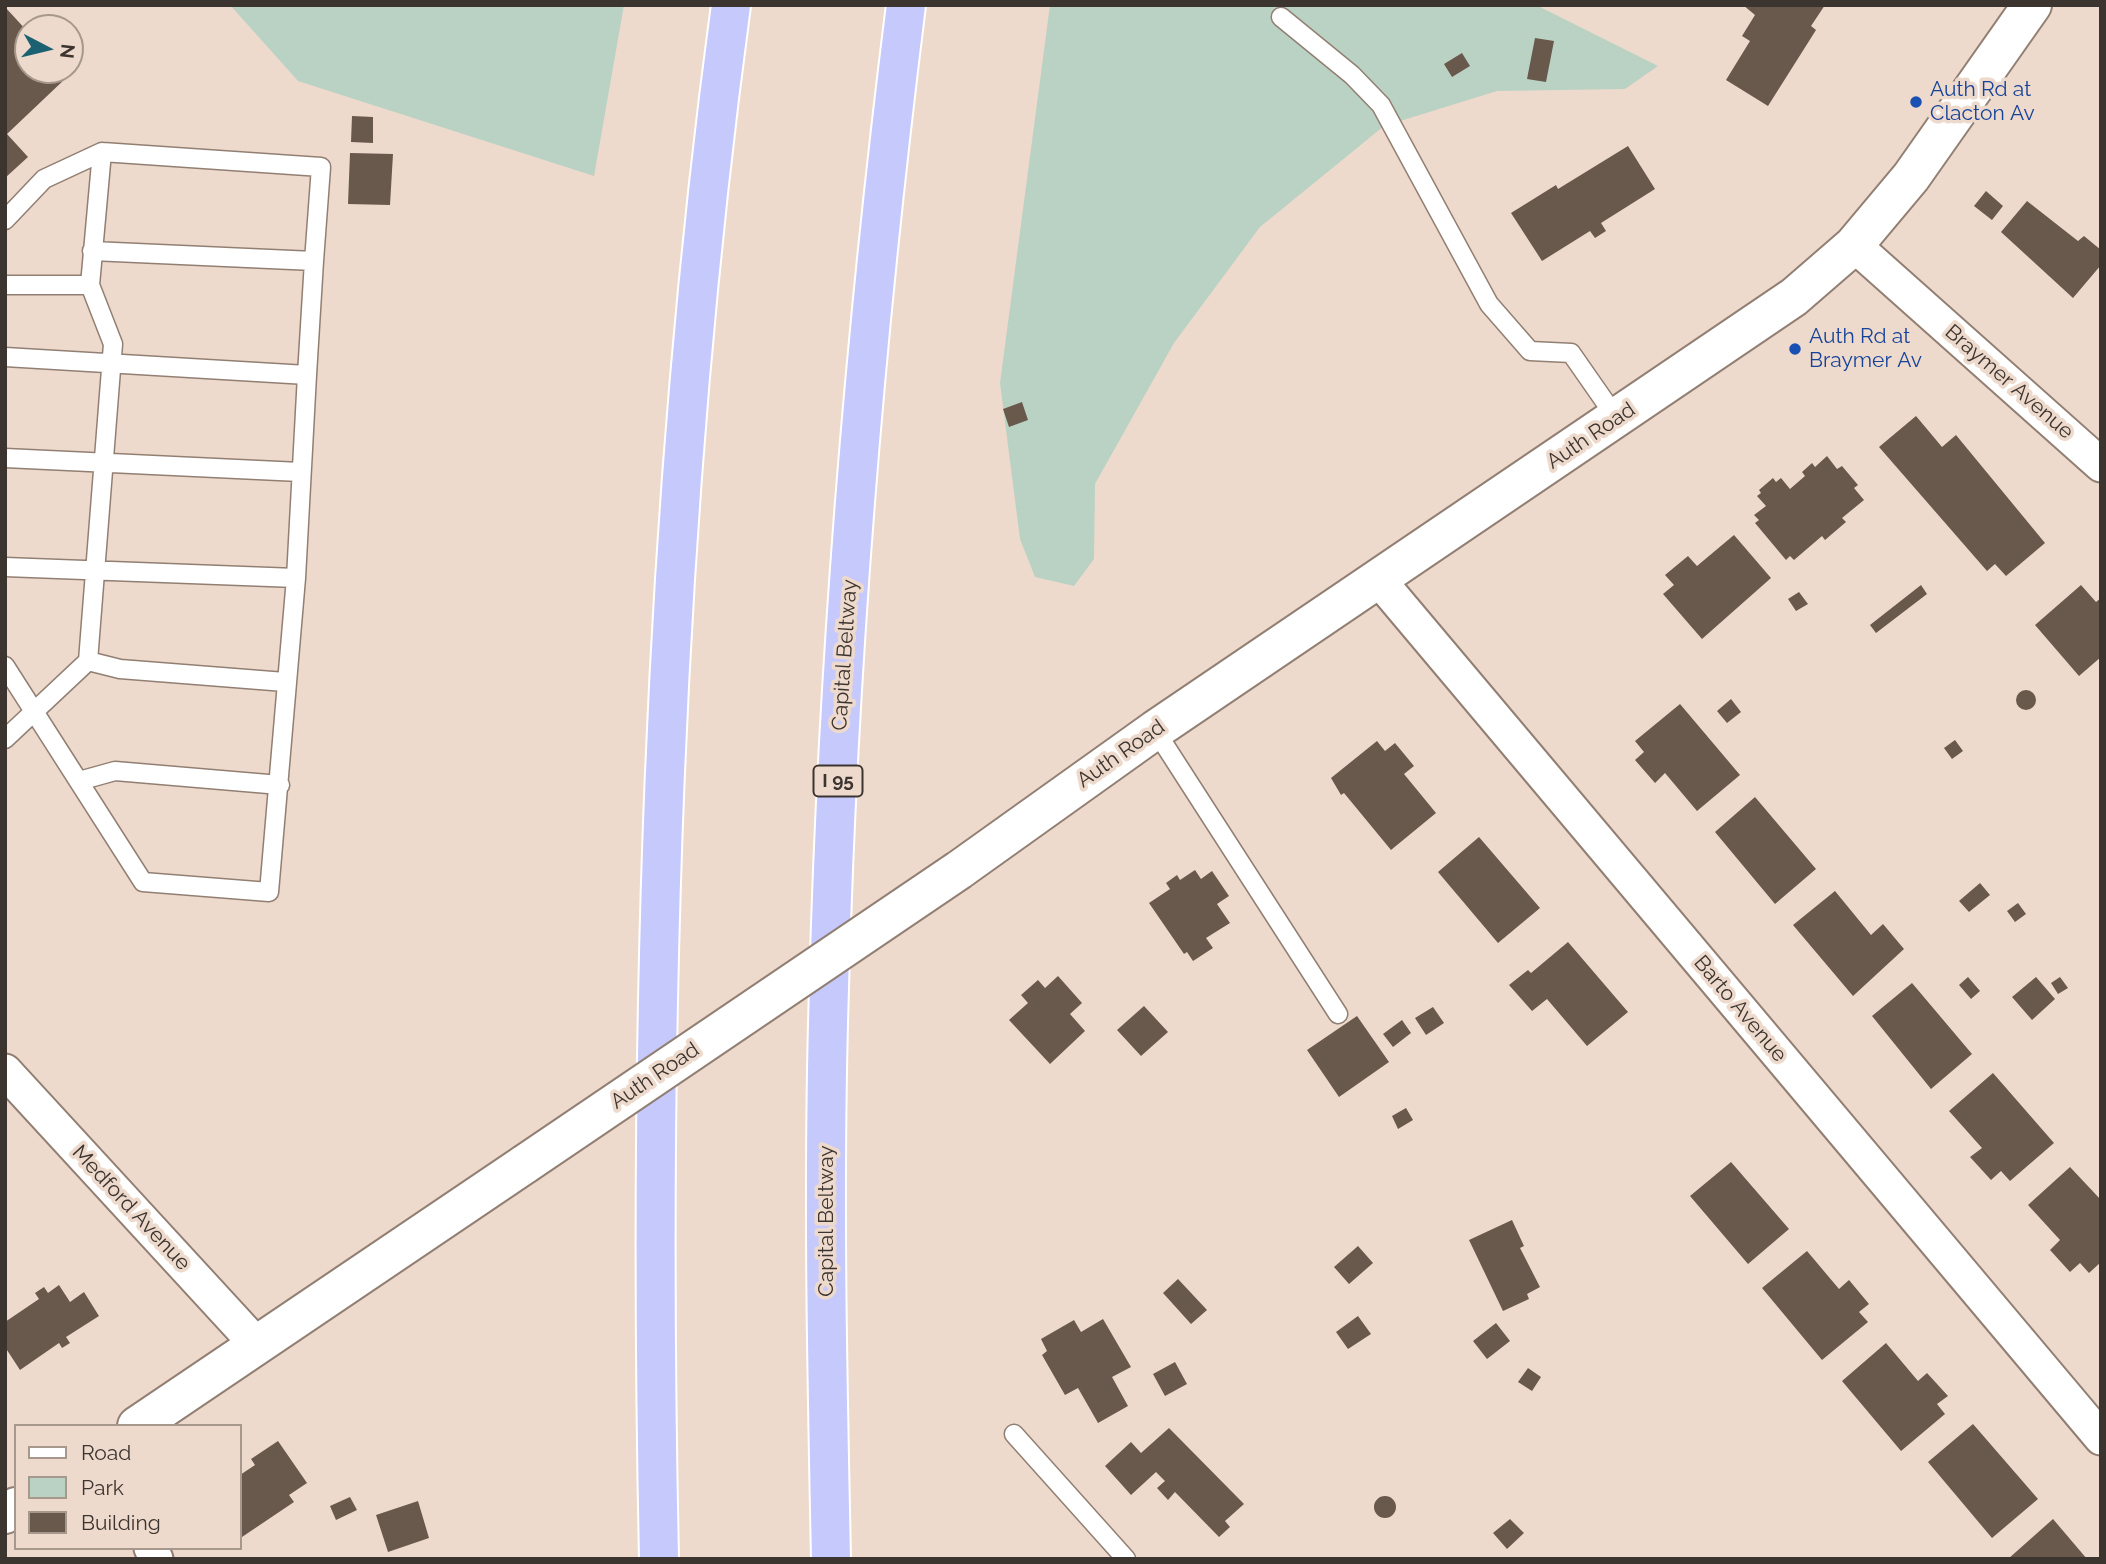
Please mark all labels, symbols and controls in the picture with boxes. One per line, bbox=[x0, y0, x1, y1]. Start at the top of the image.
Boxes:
north arrow bbox=[14, 14, 84, 84]
text: N bbox=[56, 43, 80, 60]
place label: Auth Rd at Clacton Av bbox=[1930, 77, 2035, 127]
marker: Auth Rd at Clacton Av bbox=[1908, 94, 1924, 110]
street label: Braymer Avenue bbox=[1940, 319, 2078, 445]
place label: Auth Rd at Braymer Av bbox=[1809, 324, 1922, 374]
marker: Auth Rd at Braymer Av bbox=[1787, 341, 1803, 357]
street label: Auth Road bbox=[1542, 397, 1640, 475]
street label: Capital Beltway bbox=[827, 579, 863, 731]
street label: Auth Road bbox=[1072, 715, 1170, 793]
road number: I 95 bbox=[814, 766, 862, 796]
street label: Barto Avenue bbox=[1688, 951, 1792, 1067]
street label: Auth Road bbox=[606, 1037, 704, 1115]
street label: Medford Avenue bbox=[67, 1140, 195, 1276]
street label: Capital Beltway bbox=[814, 1145, 840, 1297]
legend bbox=[14, 1424, 242, 1550]
text: Road bbox=[81, 1440, 131, 1465]
text: Park bbox=[81, 1475, 124, 1500]
text: Building bbox=[81, 1510, 161, 1535]

